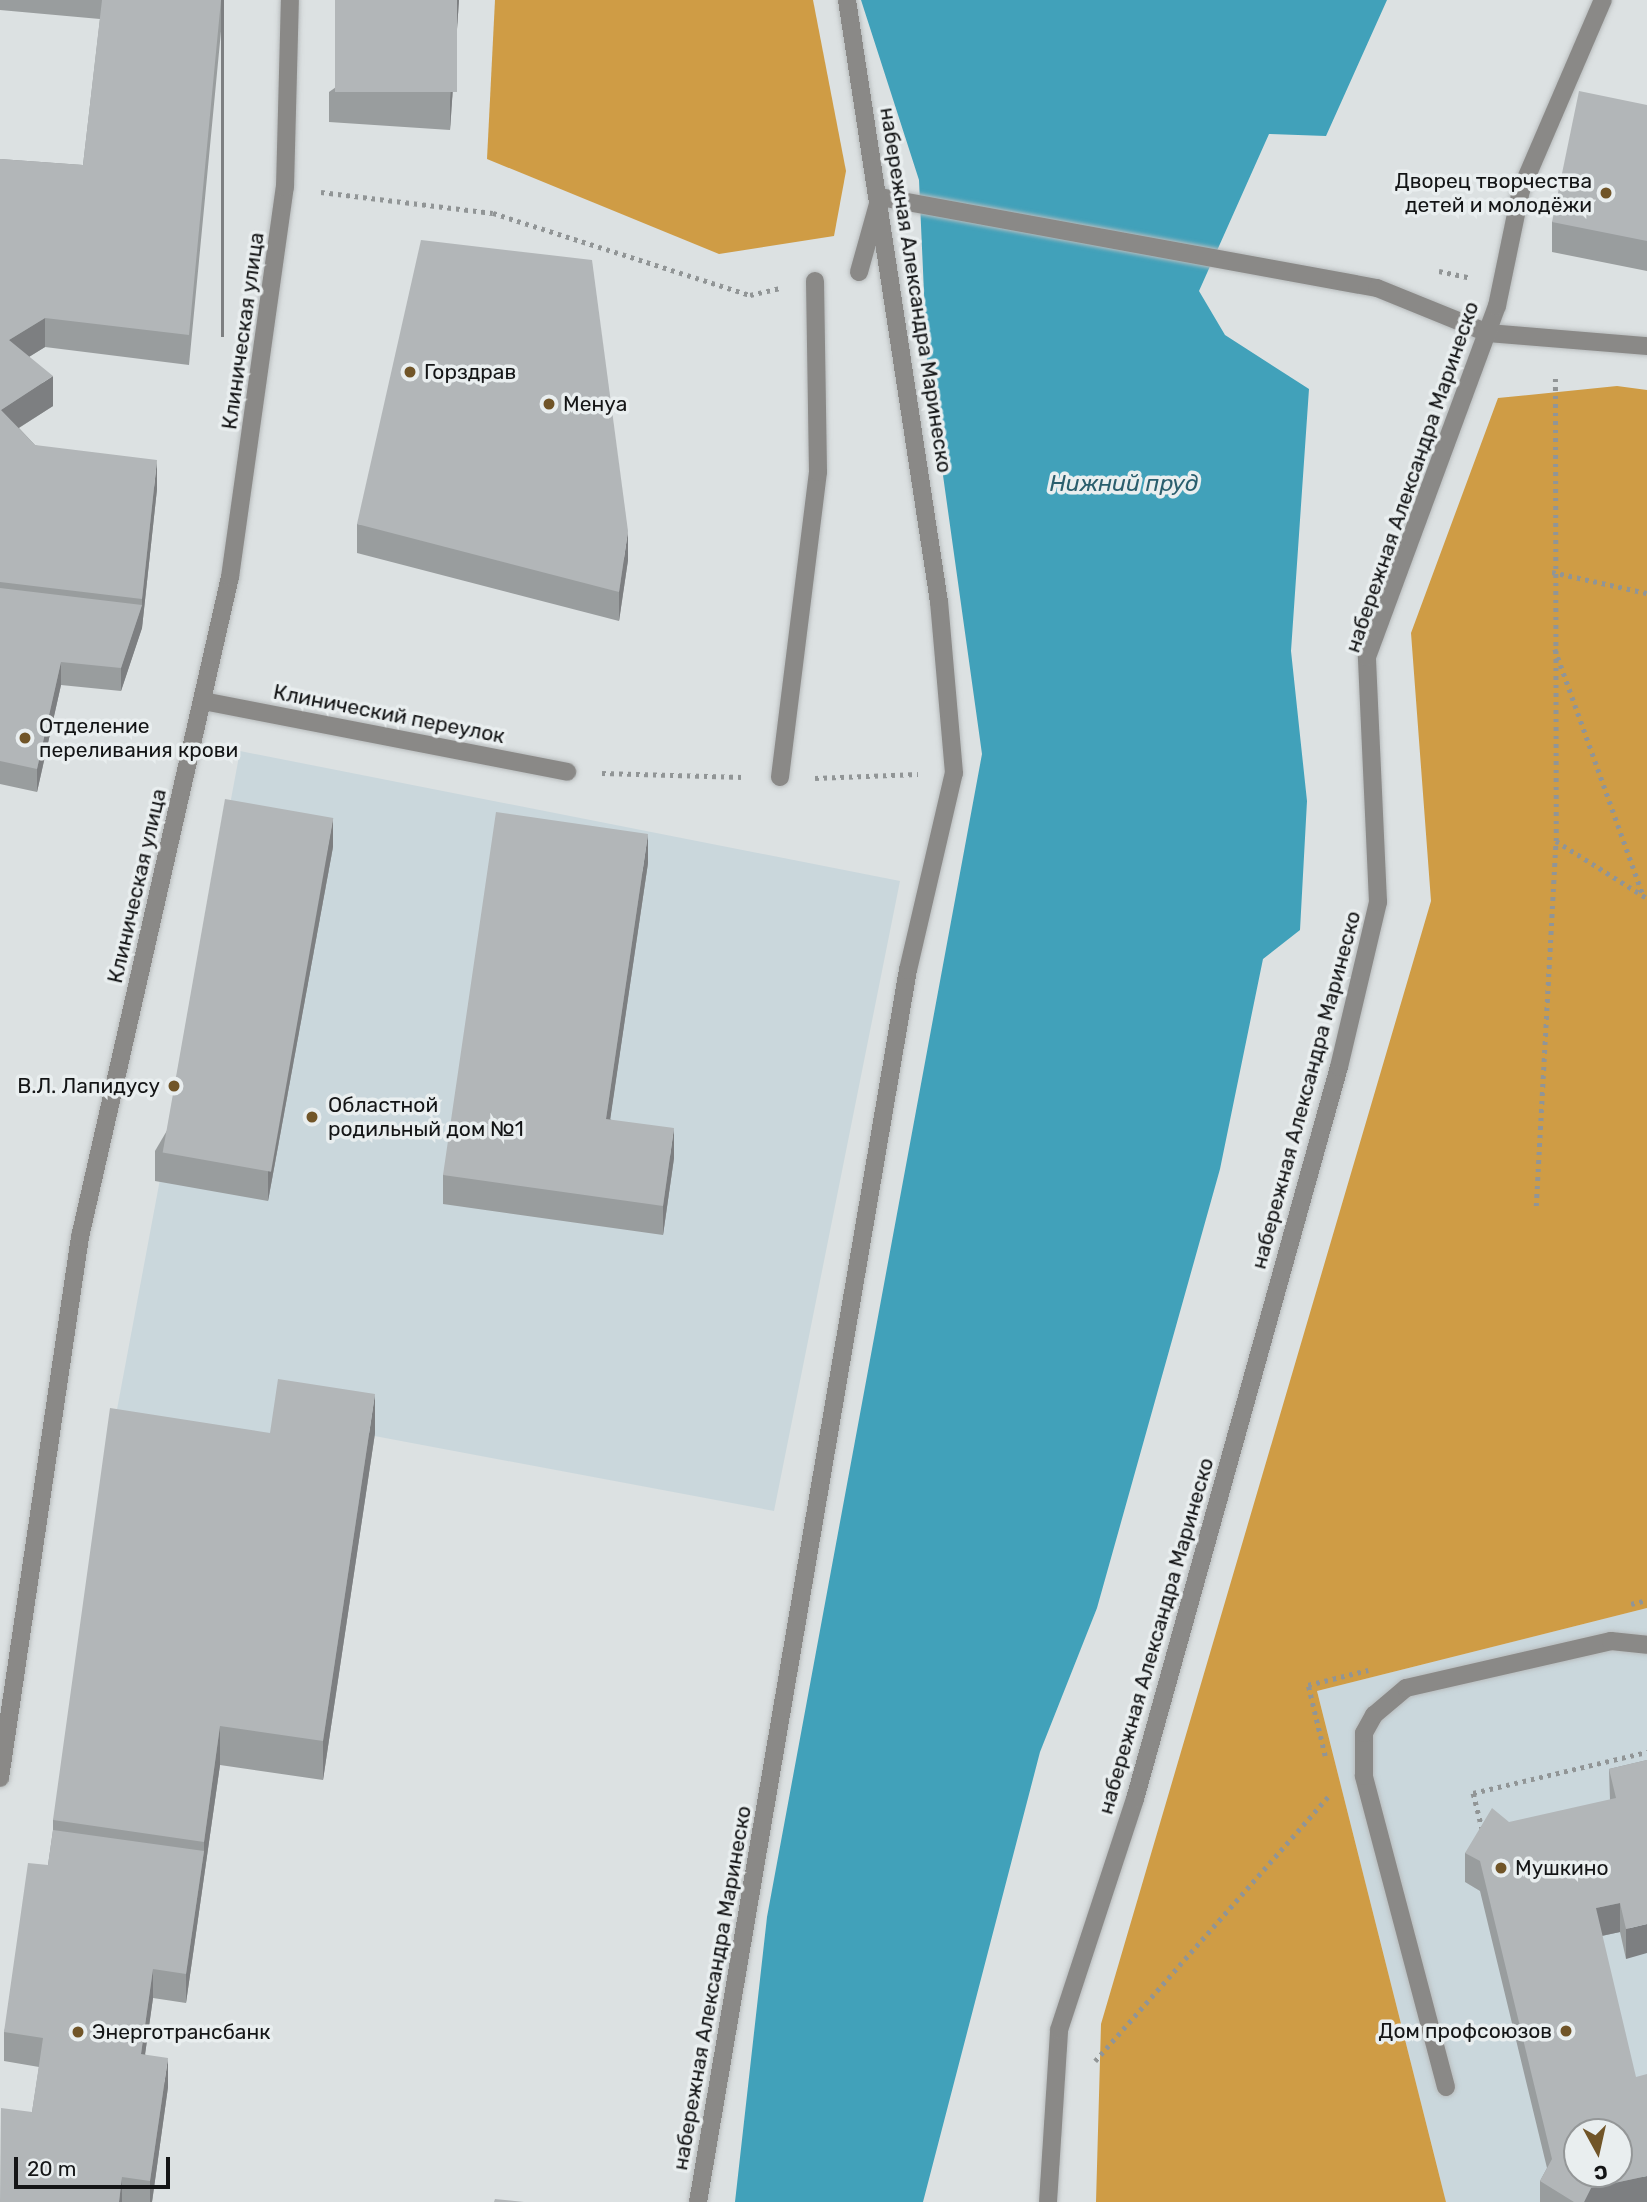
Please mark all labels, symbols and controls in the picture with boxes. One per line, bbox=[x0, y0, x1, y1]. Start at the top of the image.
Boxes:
street label: набережная Александра Маринеско bbox=[875, 106, 957, 474]
place label: Дворец творчества детей и молодёжи bbox=[1395, 168, 1592, 218]
marker: Дворец творчества детей и молодёжи bbox=[1598, 185, 1614, 201]
street label: Клиническая улица bbox=[217, 231, 269, 431]
street label: набережная Александра Маринеско bbox=[1340, 298, 1484, 656]
place label: Горздрав bbox=[424, 359, 516, 385]
marker: Горздрав bbox=[402, 364, 418, 380]
place label: Менуа bbox=[563, 391, 627, 417]
marker: Менуа bbox=[541, 396, 557, 412]
water label: Нижний пруд bbox=[1049, 469, 1199, 497]
street label: Клинический переулок bbox=[271, 679, 507, 749]
place label: Отделение переливания крови bbox=[39, 713, 238, 763]
marker: Отделение переливания крови bbox=[17, 730, 33, 746]
street label: Клиническая улица bbox=[102, 786, 172, 986]
street label: набережная Александра Маринеско bbox=[1246, 908, 1366, 1272]
place label: В.Л. Лапидусу bbox=[17, 1073, 160, 1099]
marker: В.Л. Лапидусу bbox=[166, 1078, 182, 1094]
place label: Областной родильный дом №1 bbox=[328, 1092, 524, 1142]
marker: Областной родильный дом №1 bbox=[302, 1107, 322, 1127]
street label: набережная Александра Маринеско bbox=[1093, 1455, 1219, 1817]
street label: набережная Александра Маринеско bbox=[668, 1804, 756, 2172]
place label: Мушкино bbox=[1515, 1855, 1609, 1881]
marker: Мушкино bbox=[1493, 1860, 1509, 1876]
place label: Дом профсоюзов bbox=[1379, 2018, 1552, 2044]
place label: Энерготрансбанк bbox=[92, 2019, 270, 2045]
marker: Дом профсоюзов bbox=[1558, 2023, 1574, 2039]
marker: Энерготрансбанк bbox=[70, 2024, 86, 2040]
north arrow bbox=[1563, 2118, 1633, 2188]
scale bar bbox=[18, 2142, 173, 2186]
text: 20 m bbox=[27, 2156, 76, 2181]
text: С bbox=[1593, 2160, 1609, 2185]

